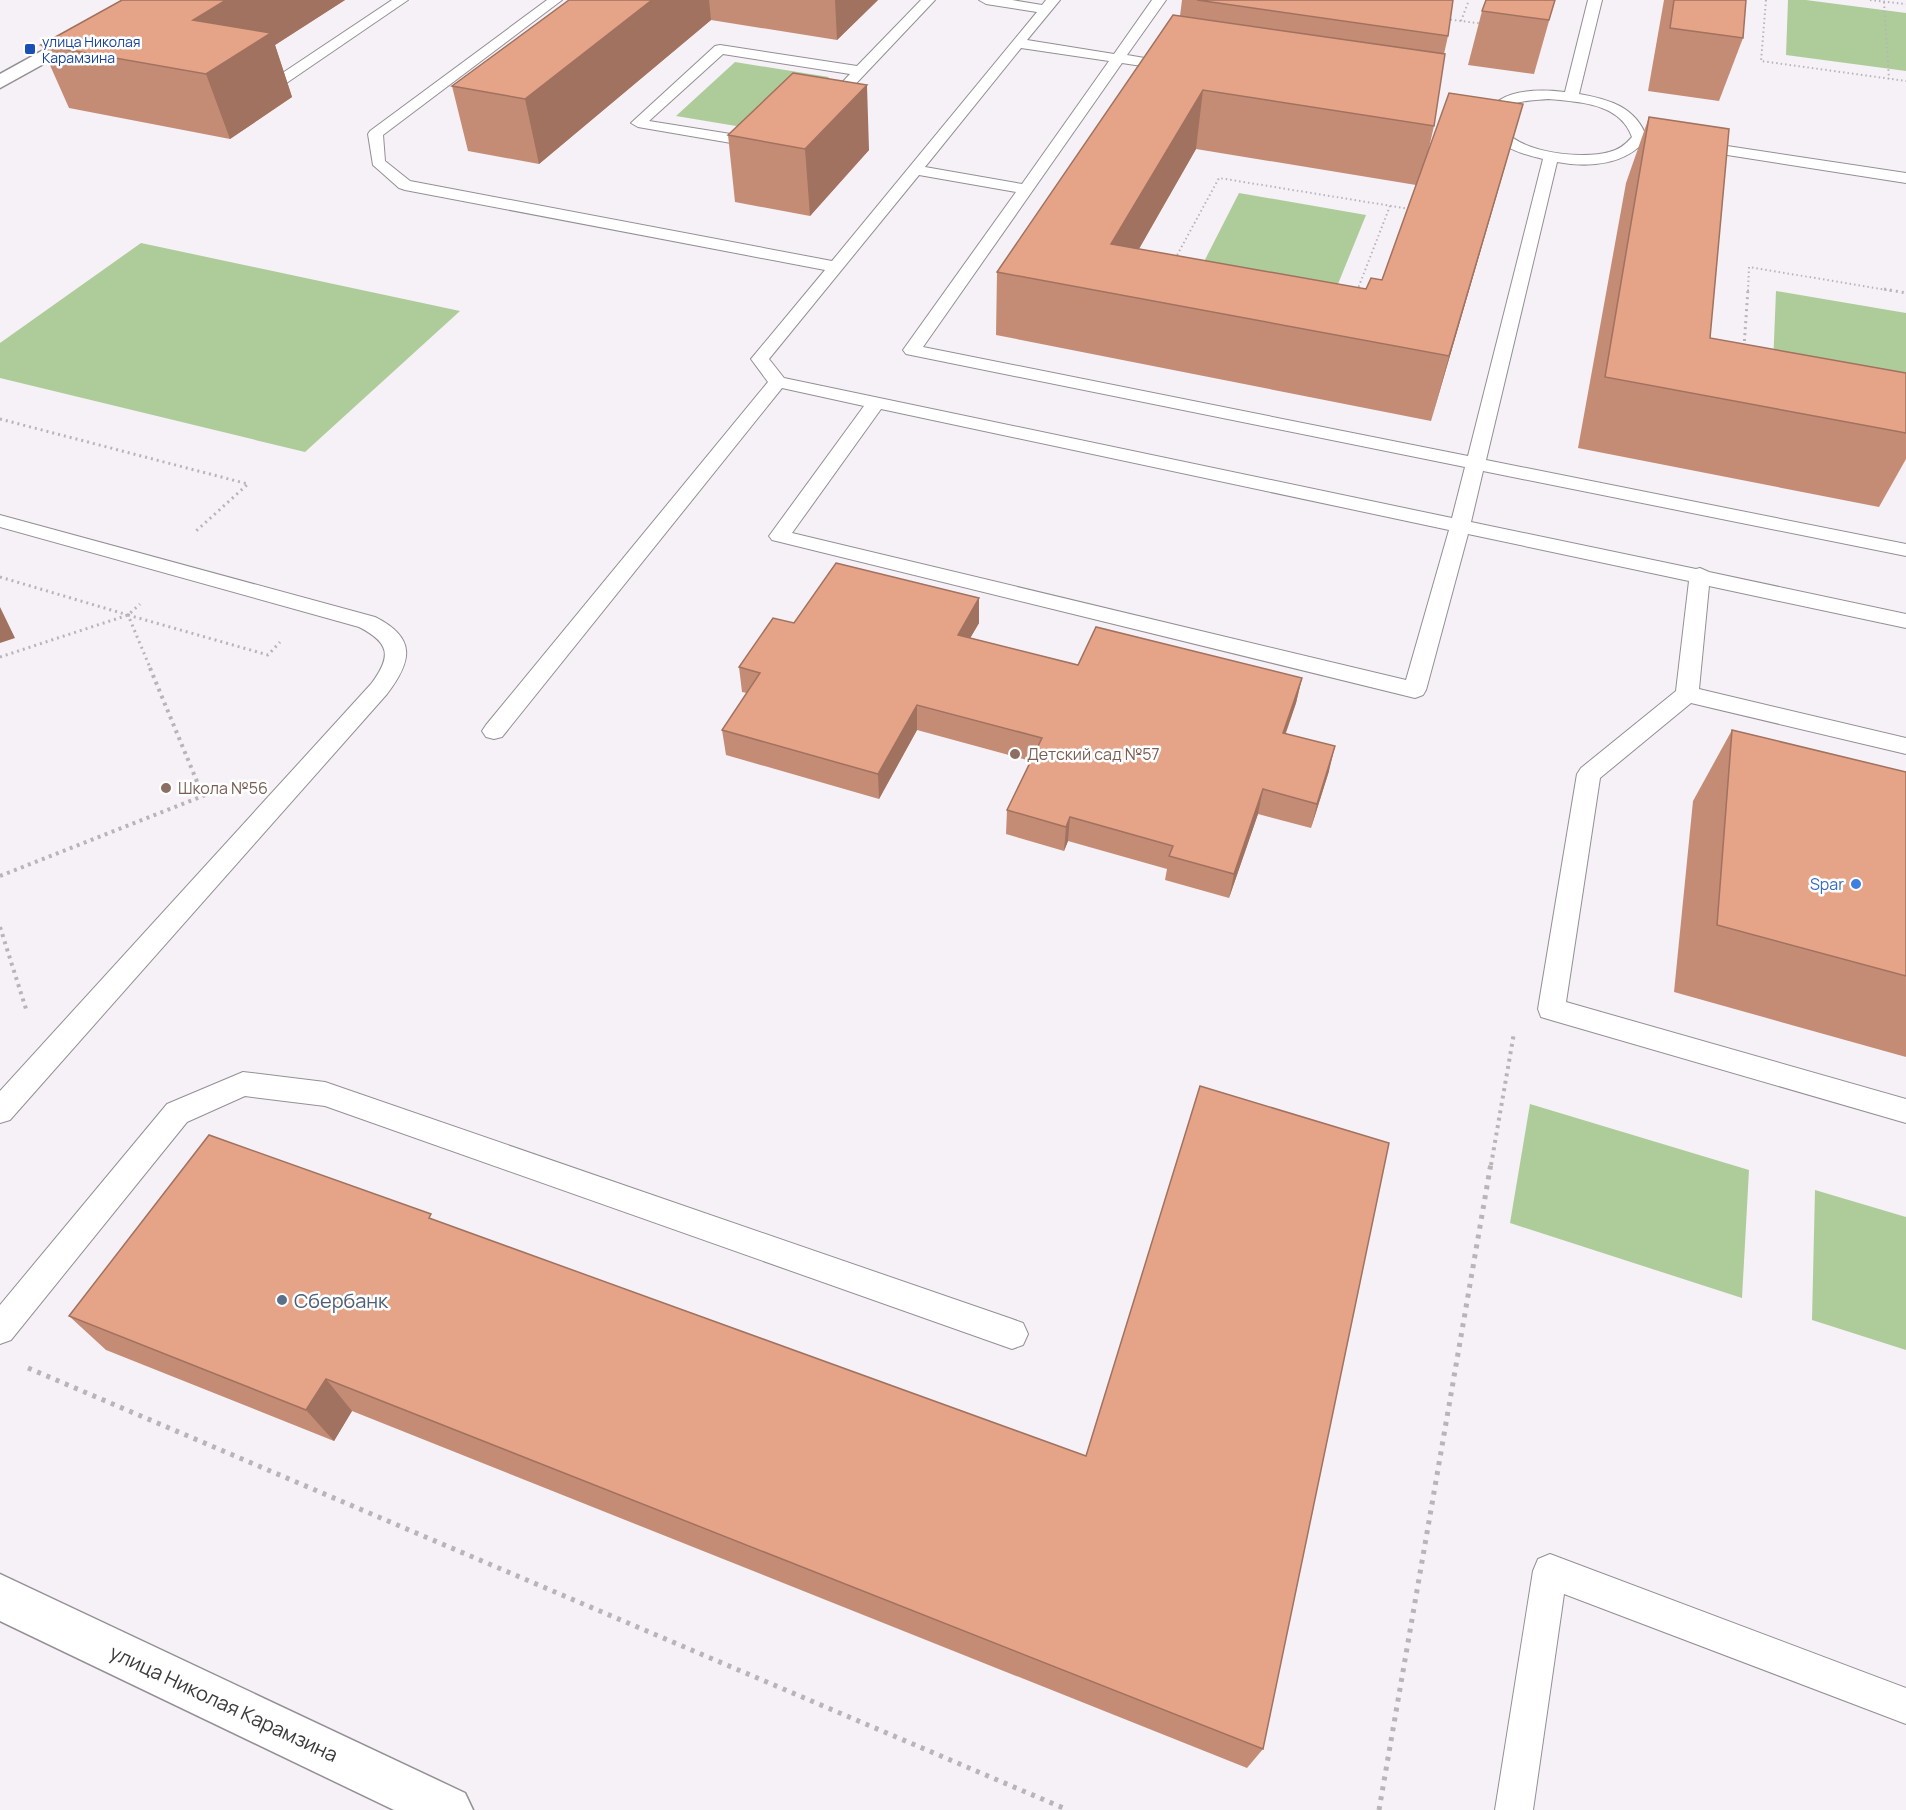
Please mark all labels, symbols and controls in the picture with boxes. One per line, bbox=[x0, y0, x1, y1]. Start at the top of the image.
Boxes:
place label: улица Николая Карамзина bbox=[42, 32, 141, 67]
marker: улица Николая Карамзина bbox=[23, 42, 37, 56]
place label: Детский сад №57 bbox=[1027, 743, 1160, 765]
marker: Детский сад №57 bbox=[1008, 747, 1022, 761]
place label: Школа №56 bbox=[178, 777, 268, 799]
marker: Школа №56 bbox=[159, 781, 173, 795]
place label: Spar bbox=[1810, 873, 1844, 895]
marker: Spar bbox=[1849, 877, 1863, 891]
place label: Сбербанк bbox=[294, 1287, 389, 1314]
marker: Сбербанк bbox=[275, 1293, 289, 1307]
street label: улица Николая Карамзина bbox=[105, 1638, 343, 1768]

